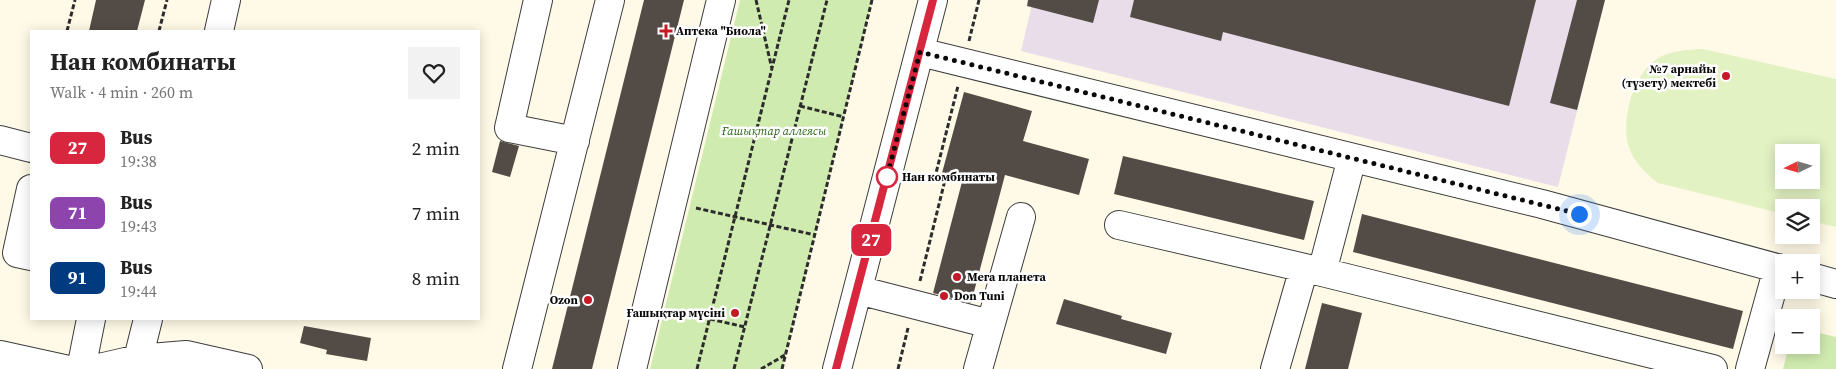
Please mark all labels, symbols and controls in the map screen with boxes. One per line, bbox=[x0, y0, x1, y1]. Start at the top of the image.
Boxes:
place label: Аптека "Биола" bbox=[676, 23, 766, 39]
marker: Аптека "Биола" bbox=[660, 25, 672, 37]
text: Нан комбинаты bbox=[50, 45, 236, 78]
button: heart bbox=[408, 47, 460, 99]
place label: №7 арнайы (түзету) мектебі bbox=[1621, 61, 1716, 91]
marker: №7 арнайы (түзету) мектебі bbox=[1720, 70, 1732, 82]
text: Walk · 4 min · 260 m bbox=[50, 81, 193, 103]
park label: Ғашықтар аллеясы bbox=[721, 123, 827, 139]
text: Bus bbox=[120, 124, 152, 150]
text: 27 bbox=[68, 135, 87, 160]
text: 2 min bbox=[412, 135, 460, 161]
north arrow bbox=[1775, 144, 1820, 189]
map controls bbox=[1775, 144, 1820, 354]
text: 19:38 bbox=[120, 150, 157, 172]
marker: Нан комбинаты bbox=[876, 166, 898, 188]
place label: Нан комбинаты bbox=[902, 169, 995, 185]
text: Bus bbox=[120, 189, 152, 215]
button: layers bbox=[1775, 199, 1820, 244]
text: 71 bbox=[68, 200, 87, 225]
text: 7 min bbox=[412, 200, 460, 226]
your location bbox=[1567, 202, 1592, 227]
text: 19:43 bbox=[120, 215, 157, 237]
line badge: 27 bbox=[848, 224, 894, 256]
text: 27 bbox=[861, 227, 881, 252]
text: Bus bbox=[120, 254, 152, 280]
button: + bbox=[1775, 254, 1820, 299]
text: 91 bbox=[68, 265, 87, 290]
text: 8 min bbox=[412, 265, 460, 291]
place label: Мега планета bbox=[967, 269, 1047, 285]
marker: Мега планета bbox=[951, 271, 963, 283]
text: 19:44 bbox=[120, 280, 157, 302]
place label: Don Tuni bbox=[954, 288, 1005, 304]
marker: Don Tuni bbox=[938, 290, 950, 302]
place label: Ozon bbox=[550, 292, 579, 308]
marker: Ozon bbox=[582, 294, 594, 306]
place label: Ғашықтар мүсіні bbox=[627, 305, 725, 321]
marker: Ғашықтар мүсіні bbox=[729, 307, 741, 319]
button: − bbox=[1775, 309, 1820, 354]

